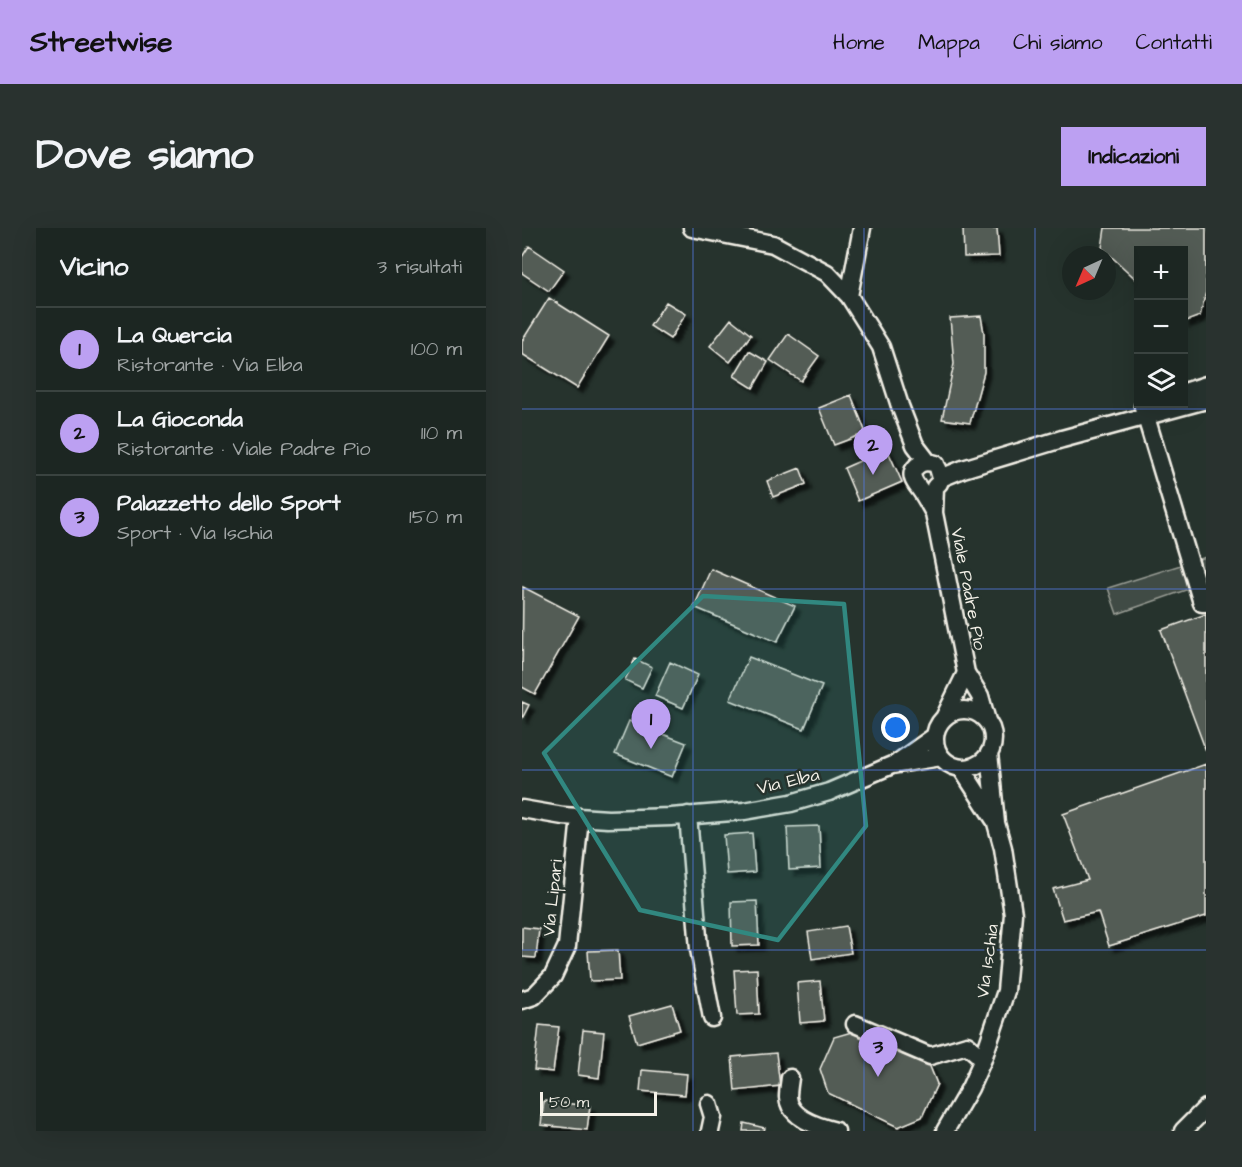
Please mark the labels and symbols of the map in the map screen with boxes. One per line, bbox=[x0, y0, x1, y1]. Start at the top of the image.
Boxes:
north arrow bbox=[1062, 246, 1116, 300]
pin: 2 bbox=[854, 426, 892, 475]
street label: Viale Padre Pio bbox=[944, 526, 993, 652]
pin: 1 bbox=[632, 700, 670, 749]
your location bbox=[881, 713, 910, 742]
street label: Via Elba bbox=[755, 762, 822, 801]
street label: Via Lipari bbox=[536, 858, 569, 938]
street label: Via Ischia bbox=[970, 923, 1005, 1000]
pin: 3 bbox=[858, 1028, 898, 1077]
scale bar bbox=[540, 1089, 657, 1116]

